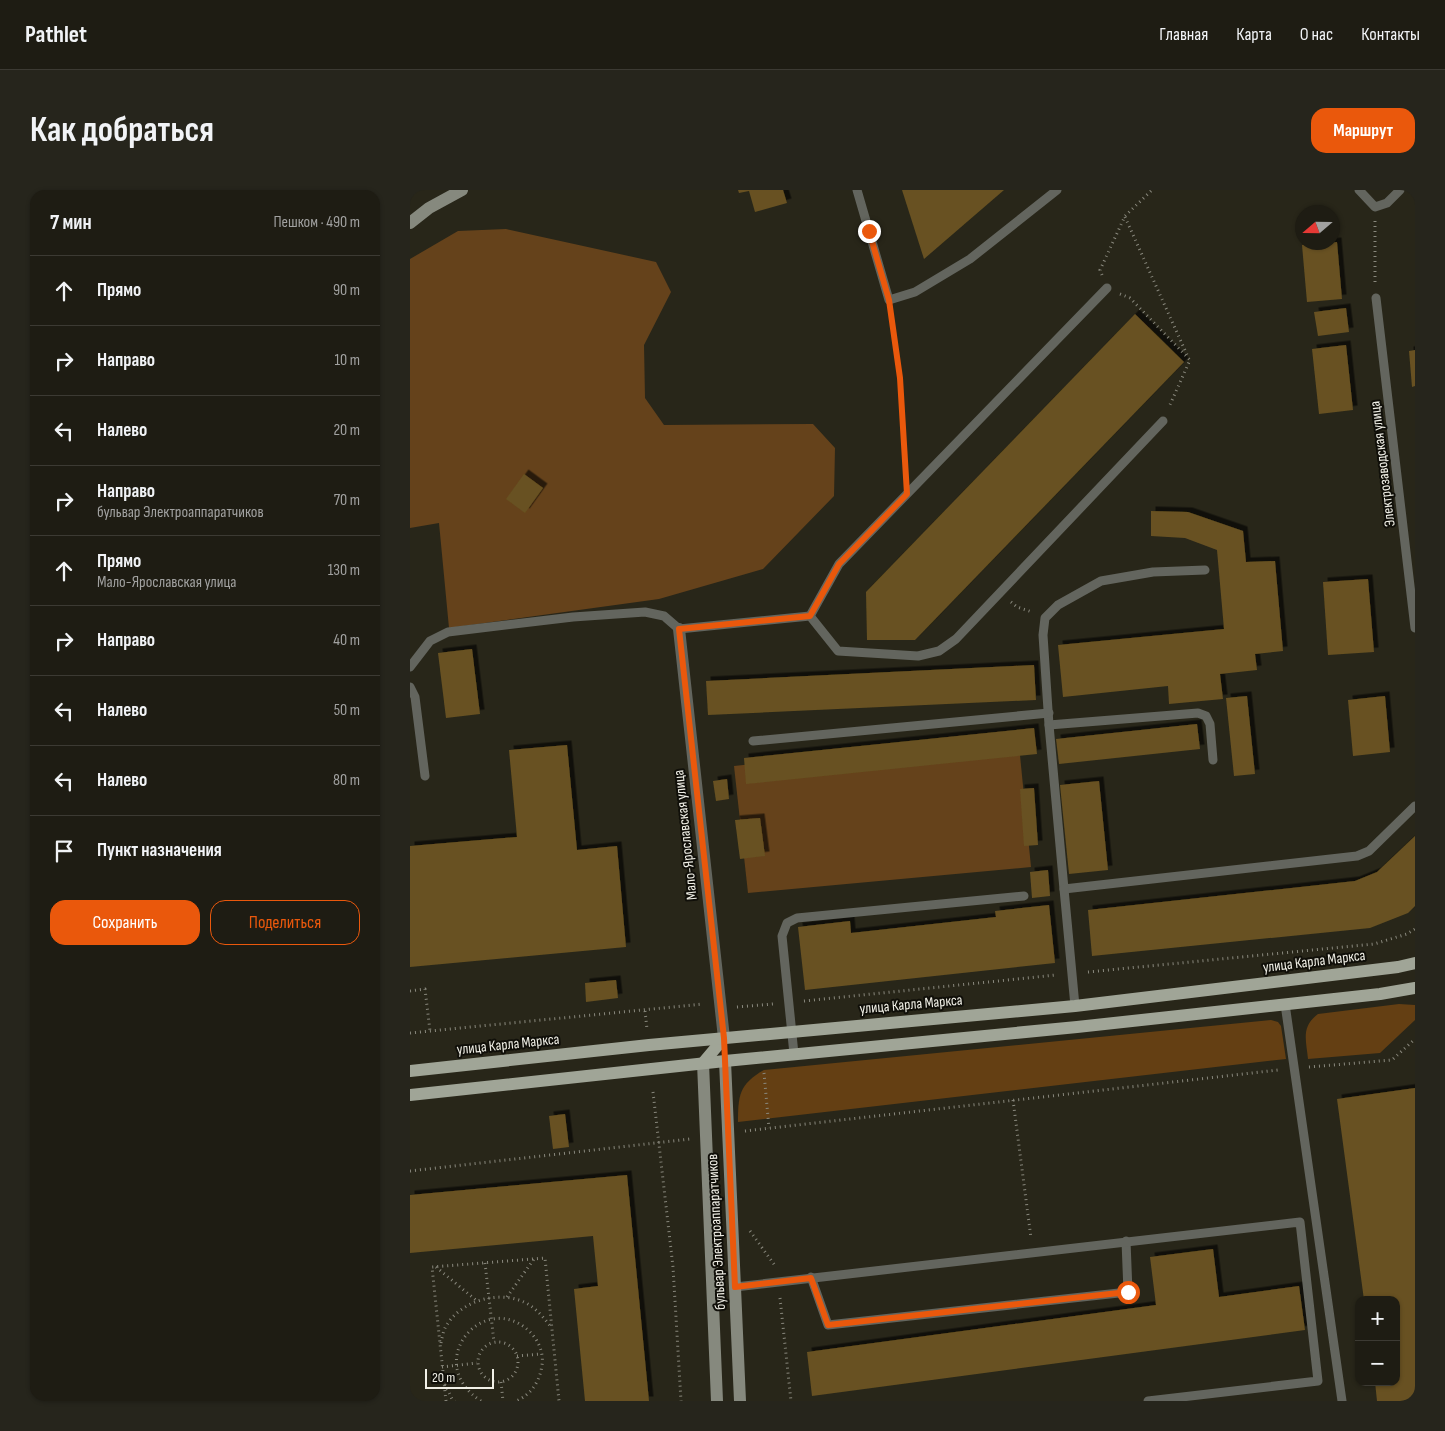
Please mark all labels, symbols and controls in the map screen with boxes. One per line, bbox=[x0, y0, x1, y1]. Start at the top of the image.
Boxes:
text: Pathlet bbox=[25, 20, 87, 49]
text: Главная bbox=[1159, 24, 1208, 45]
text: Карта bbox=[1236, 24, 1272, 45]
text: О нас bbox=[1300, 24, 1333, 45]
text: Контакты bbox=[1361, 24, 1420, 45]
button: Маршрут bbox=[1311, 108, 1415, 153]
text: Как добраться bbox=[30, 109, 214, 152]
north arrow bbox=[1295, 205, 1340, 250]
text: 7 мин bbox=[50, 210, 92, 235]
text: Пешком · 490 m bbox=[273, 213, 360, 232]
route end bbox=[858, 220, 881, 243]
icon: ahead bbox=[50, 277, 78, 305]
text: Прямо bbox=[97, 279, 141, 302]
text: 90 m bbox=[333, 281, 360, 300]
icon: right bbox=[50, 347, 78, 375]
text: Направо bbox=[97, 349, 155, 372]
text: 10 m bbox=[334, 351, 360, 370]
street label: Электрозаводская улица bbox=[1365, 400, 1400, 528]
icon: left bbox=[50, 417, 78, 445]
text: Налево bbox=[97, 419, 147, 442]
text: 20 m bbox=[333, 421, 360, 440]
text: Направо bbox=[97, 480, 155, 503]
icon: right bbox=[50, 487, 78, 515]
text: 70 m bbox=[334, 491, 360, 510]
text: бульвар Электроаппаратчиков bbox=[97, 503, 264, 522]
text: Прямо bbox=[97, 550, 141, 573]
icon: ahead bbox=[50, 557, 78, 585]
text: 130 m bbox=[328, 561, 360, 580]
text: Мало-Ярославская улица bbox=[97, 573, 236, 592]
icon: right bbox=[50, 627, 78, 655]
text: Направо bbox=[97, 629, 155, 652]
text: 40 m bbox=[333, 631, 360, 650]
icon: left bbox=[50, 697, 78, 725]
text: Налево bbox=[97, 699, 147, 722]
text: 50 m bbox=[334, 701, 360, 720]
icon: left bbox=[50, 767, 78, 795]
text: Налево bbox=[97, 769, 147, 792]
street label: Мало-Ярославская улица bbox=[669, 769, 702, 901]
text: 80 m bbox=[333, 771, 360, 790]
icon: arrive bbox=[50, 837, 78, 865]
text: Пункт назначения bbox=[97, 839, 222, 862]
button: Сохранить bbox=[50, 900, 200, 945]
button: Поделиться bbox=[210, 900, 360, 945]
street label: улица Карла Маркса bbox=[1262, 946, 1367, 977]
street label: улица Карла Маркса bbox=[859, 991, 963, 1018]
street label: улица Карла Маркса bbox=[456, 1030, 561, 1059]
street label: бульвар Электроаппаратчиков bbox=[703, 1153, 730, 1310]
route start bbox=[1117, 1281, 1140, 1304]
map controls bbox=[1355, 1296, 1400, 1386]
button: + bbox=[1355, 1296, 1400, 1341]
button: − bbox=[1355, 1341, 1400, 1386]
scale bar bbox=[425, 1366, 494, 1389]
text: 20 m bbox=[432, 1369, 455, 1386]

